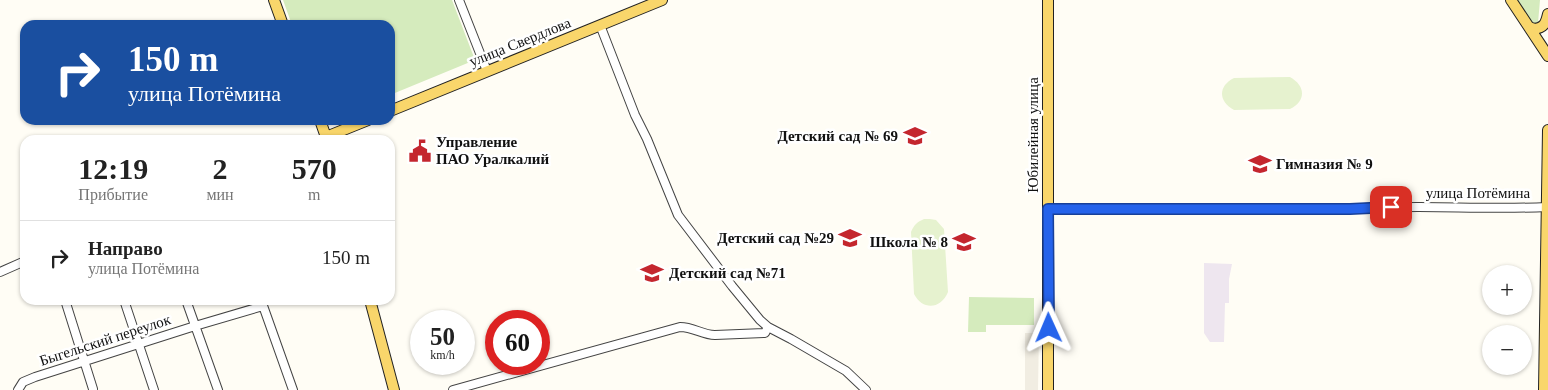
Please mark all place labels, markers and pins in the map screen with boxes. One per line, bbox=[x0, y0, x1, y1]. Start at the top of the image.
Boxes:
school or university icon: Детский сад № 69 bbox=[902, 123, 928, 149]
place label: Детский сад № 69 bbox=[777, 128, 898, 144]
place label: Управление ПАО Уралкалий bbox=[436, 134, 549, 167]
public building icon: Управление ПАО Уралкалий bbox=[407, 138, 433, 164]
school or university icon: Гимназия № 9 bbox=[1247, 151, 1273, 177]
place label: Гимназия № 9 bbox=[1276, 156, 1373, 172]
pin bbox=[1370, 186, 1412, 228]
school or university icon: Детский сад №29 bbox=[837, 225, 863, 251]
school or university icon: Школа № 8 bbox=[951, 229, 977, 255]
place label: Детский сад №29 bbox=[717, 230, 834, 246]
place label: Школа № 8 bbox=[870, 234, 948, 250]
school or university icon: Детский сад №71 bbox=[639, 260, 665, 286]
place label: Детский сад №71 bbox=[669, 265, 786, 281]

